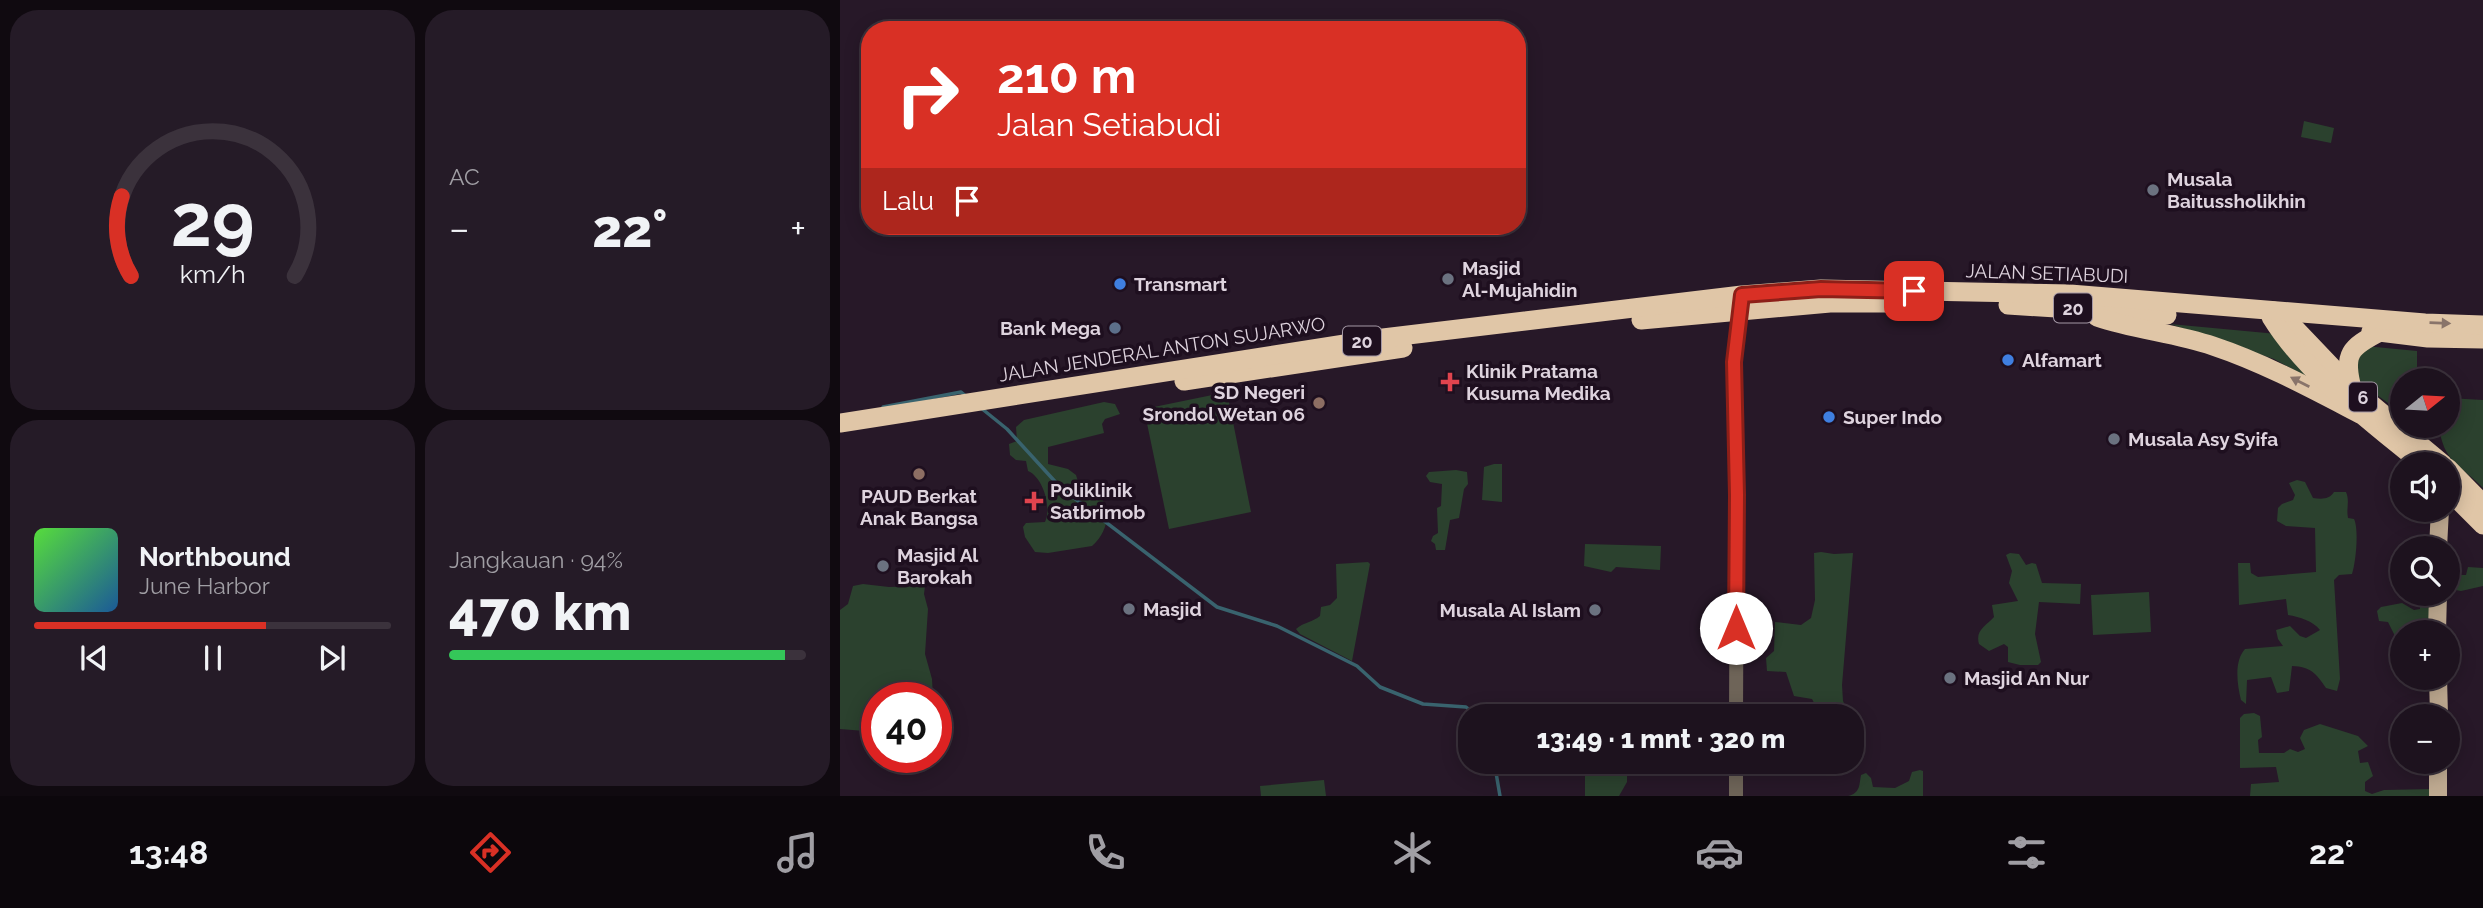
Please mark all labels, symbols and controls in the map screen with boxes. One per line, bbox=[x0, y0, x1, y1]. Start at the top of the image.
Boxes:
text: 210 m bbox=[997, 47, 1136, 104]
icon: right bbox=[882, 49, 973, 140]
text: Jalan Setiabudi bbox=[997, 106, 1221, 143]
text: AC bbox=[449, 163, 480, 190]
place label: Musala Baitussholikhin bbox=[2167, 168, 2306, 212]
text: 29 bbox=[171, 178, 254, 263]
icon: arrive bbox=[948, 182, 986, 220]
marker: Musala Baitussholikhin bbox=[2145, 182, 2161, 198]
text: Lalu bbox=[882, 186, 934, 216]
text: 22° bbox=[592, 198, 668, 259]
text: − bbox=[449, 206, 469, 251]
text: + bbox=[790, 206, 806, 251]
place label: Masjid Al-Mujahidin bbox=[1462, 257, 1577, 301]
text: km/h bbox=[180, 259, 245, 289]
street label: JALAN SETIABUDI bbox=[1965, 259, 2129, 287]
pin bbox=[1884, 261, 1944, 321]
marker: Masjid Al-Mujahidin bbox=[1440, 271, 1456, 287]
icon: arrive bbox=[1895, 272, 1933, 310]
place label: Transmart bbox=[1134, 273, 1228, 295]
marker: Transmart bbox=[1112, 276, 1128, 292]
road number: 20 bbox=[2054, 294, 2092, 322]
street label: JALAN JENDERAL ANTON SUJARWO bbox=[997, 312, 1327, 386]
place label: Bank Mega bbox=[1000, 317, 1101, 339]
one-way arrow bbox=[2429, 318, 2451, 329]
marker: Bank Mega bbox=[1107, 320, 1123, 336]
road number: 20 bbox=[1343, 326, 1381, 356]
place label: Alfamart bbox=[2022, 349, 2102, 371]
marker: Alfamart bbox=[2000, 352, 2016, 368]
place label: Klinik Pratama Kusuma Medika bbox=[1466, 360, 1611, 404]
north arrow bbox=[2390, 368, 2460, 438]
map controls bbox=[2390, 368, 2460, 774]
marker: Klinik Pratama Kusuma Medika bbox=[1440, 372, 1460, 392]
one-way arrow bbox=[2290, 377, 2310, 388]
place label: SD Negeri Srondol Wetan 06 bbox=[1143, 381, 1305, 425]
road number: 6 bbox=[2349, 382, 2377, 412]
marker: SD Negeri Srondol Wetan 06 bbox=[1311, 395, 1327, 411]
place label: Super Indo bbox=[1843, 406, 1942, 428]
marker: Super Indo bbox=[1821, 409, 1837, 425]
place label: Musala Asy Syifa bbox=[2128, 428, 2278, 450]
marker: Musala Asy Syifa bbox=[2106, 431, 2122, 447]
button: sound bbox=[2390, 452, 2460, 522]
marker: PAUD Berkat Anak Bangsa bbox=[911, 466, 927, 482]
place label: Poliklinik Satbrimob bbox=[1050, 479, 1145, 523]
place label: PAUD Berkat Anak Bangsa bbox=[860, 485, 978, 529]
marker: Poliklinik Satbrimob bbox=[1024, 491, 1044, 511]
button: search bbox=[2390, 536, 2460, 606]
text: Northbound bbox=[139, 542, 291, 572]
place label: Masjid Al Barokah bbox=[897, 544, 979, 588]
text: Jangkauan · 94% bbox=[449, 546, 623, 573]
marker: Masjid Al Barokah bbox=[875, 558, 891, 574]
text: June Harbor bbox=[139, 572, 270, 599]
text: 470 km bbox=[449, 581, 631, 642]
position arrow bbox=[1699, 591, 1773, 665]
place label: Masjid bbox=[1143, 598, 1202, 620]
place label: Musala Al Islam bbox=[1440, 599, 1581, 621]
marker: Masjid bbox=[1121, 601, 1137, 617]
marker: Musala Al Islam bbox=[1587, 602, 1603, 618]
button: + bbox=[2390, 620, 2460, 690]
icon: previous bbox=[75, 639, 113, 677]
icon: pause bbox=[194, 639, 232, 677]
icon: next bbox=[313, 639, 351, 677]
place label: Masjid An Nur bbox=[1964, 667, 2090, 689]
marker: Masjid An Nur bbox=[1942, 670, 1958, 686]
speed limit sign: 40 bbox=[861, 682, 952, 773]
button: − bbox=[2390, 704, 2460, 774]
text: 13:49 · 1 mnt · 320 m bbox=[1537, 724, 1785, 754]
icon: directions bbox=[466, 828, 515, 877]
icon: music bbox=[773, 828, 822, 877]
icon: phone bbox=[1081, 828, 1130, 877]
icon: climate bbox=[1388, 828, 1437, 877]
icon: car bbox=[1695, 828, 1744, 877]
icon: filters bbox=[2002, 828, 2051, 877]
text: 13:48 bbox=[129, 834, 208, 871]
text: 22° bbox=[2309, 834, 2354, 871]

